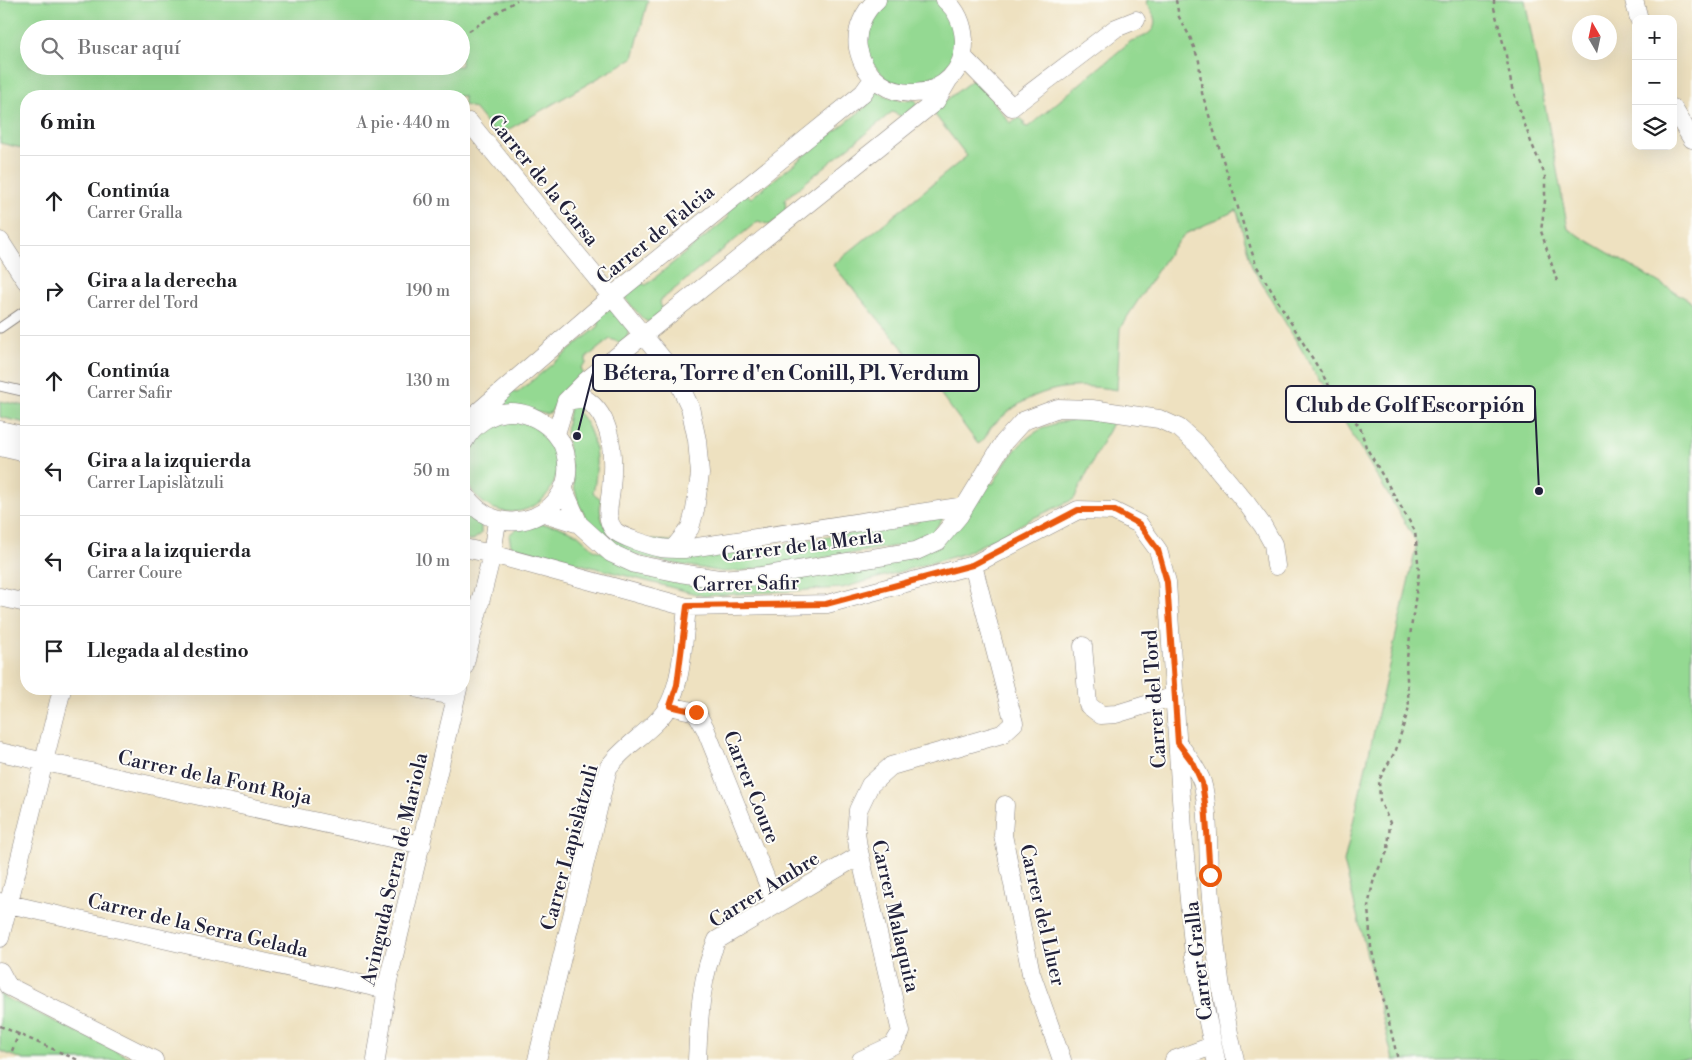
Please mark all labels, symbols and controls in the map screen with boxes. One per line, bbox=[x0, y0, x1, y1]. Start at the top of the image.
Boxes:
north arrow bbox=[1572, 15, 1617, 60]
map controls bbox=[1632, 15, 1677, 150]
button: + bbox=[1632, 15, 1677, 60]
search box bbox=[20, 20, 470, 75]
icon: search bbox=[38, 34, 66, 62]
text: Buscar aquí bbox=[78, 36, 180, 60]
button: − bbox=[1632, 60, 1677, 105]
button: layers bbox=[1632, 105, 1677, 150]
text: 6 min bbox=[40, 110, 95, 136]
street label: Carrer de la Garsa bbox=[482, 110, 604, 253]
text: A pie · 440 m bbox=[357, 113, 450, 133]
text: Continúa bbox=[87, 179, 170, 203]
street label: Carrer de Falcia bbox=[592, 179, 721, 290]
icon: ahead bbox=[40, 187, 68, 215]
text: 60 m bbox=[412, 191, 450, 211]
text: Carrer Gralla bbox=[87, 203, 183, 223]
text: Gira a la derecha bbox=[87, 269, 237, 293]
icon: right bbox=[40, 277, 68, 305]
text: 190 m bbox=[406, 281, 450, 301]
text: Carrer del Tord bbox=[87, 293, 198, 313]
callout: Bétera, Torre d'en Conill, Pl. Verdum bbox=[593, 355, 979, 391]
text: Continúa bbox=[87, 359, 170, 383]
text: Bétera, Torre d'en Conill, Pl. Verdum bbox=[603, 361, 969, 387]
icon: ahead bbox=[40, 367, 68, 395]
text: 130 m bbox=[406, 371, 450, 391]
text: Carrer Safir bbox=[87, 383, 172, 403]
callout: Club de Golf Escorpión bbox=[1286, 386, 1535, 422]
text: Club de Golf Escorpión bbox=[1296, 393, 1525, 419]
text: Gira a la izquierda bbox=[87, 449, 251, 473]
icon: left bbox=[40, 457, 68, 485]
text: 50 m bbox=[413, 461, 450, 481]
text: Carrer Lapislàtzuli bbox=[87, 473, 224, 493]
street label: Carrer de la Merla bbox=[720, 524, 885, 569]
text: Gira a la izquierda bbox=[87, 539, 251, 563]
icon: left bbox=[40, 547, 68, 575]
text: 10 m bbox=[416, 551, 450, 571]
text: Carrer Coure bbox=[87, 563, 182, 583]
street label: Carrer Safir bbox=[692, 571, 800, 598]
street label: Carrer del Tord bbox=[1138, 628, 1173, 769]
icon: arrive bbox=[40, 637, 68, 665]
text: Llegada al destino bbox=[87, 639, 249, 663]
route end bbox=[685, 701, 708, 724]
street label: Carrer Coure bbox=[717, 728, 785, 848]
street label: Carrer de la Font Roja bbox=[115, 746, 315, 811]
street label: Avinguda Serra de Mariola bbox=[356, 750, 435, 989]
street label: Carrer Lapislàtzuli bbox=[536, 761, 605, 933]
street label: Carrer Malaquita bbox=[865, 838, 924, 996]
street label: Carrer del Lluer bbox=[1013, 842, 1070, 989]
street label: Carrer Ambre bbox=[705, 846, 825, 934]
route start bbox=[1199, 864, 1222, 887]
street label: Carrer de la Serra Gelada bbox=[85, 889, 311, 964]
street label: Carrer Gralla bbox=[1180, 899, 1219, 1022]

